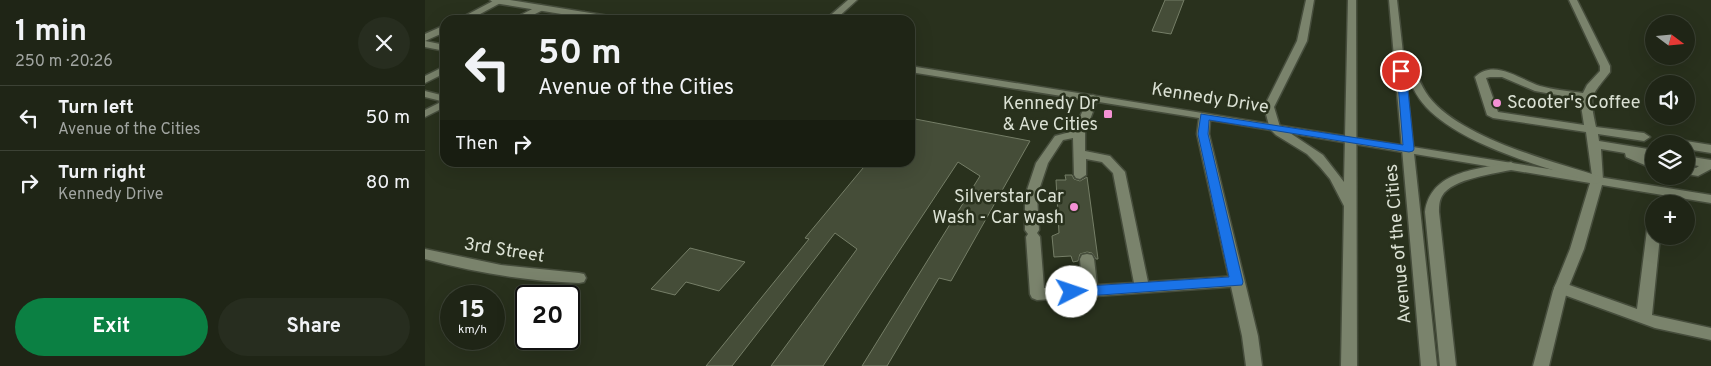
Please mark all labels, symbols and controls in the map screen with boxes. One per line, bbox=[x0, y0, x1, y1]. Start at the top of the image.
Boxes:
text: 1 min bbox=[15, 14, 87, 51]
north arrow bbox=[1645, 15, 1695, 65]
map controls bbox=[1645, 15, 1695, 245]
button: close bbox=[358, 17, 410, 69]
text: 50 m bbox=[538, 32, 622, 76]
icon: left bbox=[455, 35, 520, 100]
pin bbox=[1380, 50, 1422, 92]
text: 250 m · 20:26 bbox=[15, 52, 113, 72]
icon: arrive bbox=[1387, 57, 1415, 85]
text: Avenue of the Cities bbox=[538, 75, 734, 102]
button: sound bbox=[1645, 75, 1695, 125]
street label: Kennedy Drive bbox=[1150, 78, 1270, 120]
place label: Scooter's Coffee bbox=[1507, 92, 1640, 115]
place label: Kennedy Dr & Ave Cities bbox=[1003, 93, 1098, 137]
text: Turn left bbox=[58, 96, 134, 120]
marker: Scooter's Coffee bbox=[1491, 97, 1503, 109]
icon: left bbox=[15, 104, 43, 132]
text: 50 m bbox=[365, 106, 410, 130]
marker: Kennedy Dr & Ave Cities bbox=[1102, 108, 1114, 120]
text: Avenue of the Cities bbox=[58, 120, 201, 140]
icon: right bbox=[508, 130, 536, 158]
text: Then bbox=[455, 132, 498, 156]
button: layers bbox=[1645, 135, 1695, 185]
text: Turn right bbox=[58, 161, 146, 185]
street label: Avenue of the Cities bbox=[1381, 163, 1417, 325]
icon: right bbox=[15, 169, 43, 197]
text: 80 m bbox=[366, 171, 410, 195]
text: Kennedy Drive bbox=[58, 185, 163, 205]
place label: Silverstar Car Wash - Car wash bbox=[932, 186, 1064, 230]
button: + bbox=[1645, 195, 1695, 245]
marker: Silverstar Car Wash - Car wash bbox=[1068, 201, 1080, 213]
street label: 3rd Street bbox=[462, 233, 546, 269]
position arrow bbox=[1045, 265, 1097, 317]
speed limit sign: 20 bbox=[515, 285, 580, 350]
text: 15 bbox=[460, 295, 485, 327]
button: Exit bbox=[15, 298, 208, 356]
button: Share bbox=[218, 298, 410, 356]
text: km/h bbox=[458, 322, 487, 338]

